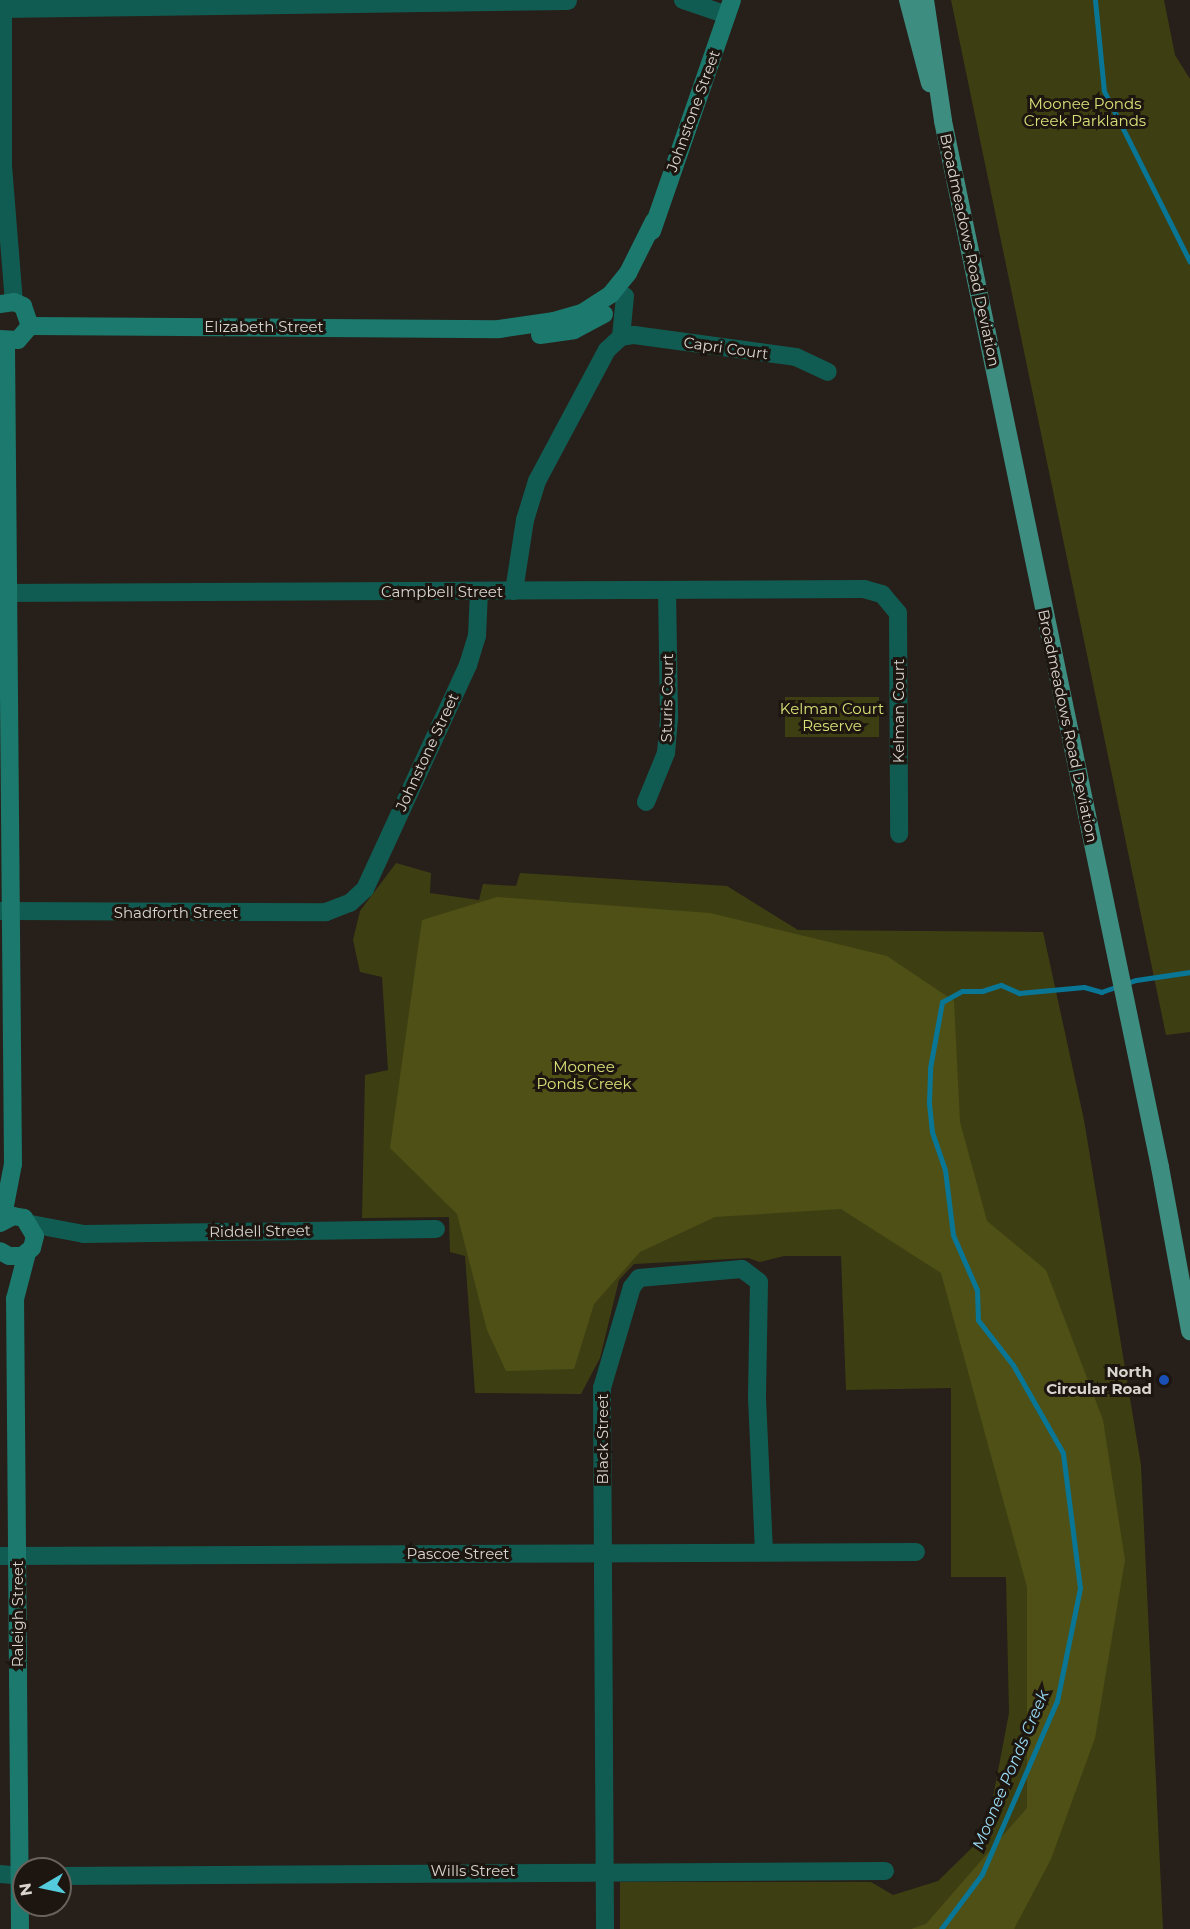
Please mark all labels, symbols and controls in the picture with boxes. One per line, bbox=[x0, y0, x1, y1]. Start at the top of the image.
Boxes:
street label: Johnstone Street bbox=[663, 48, 723, 174]
park label: Moonee Ponds Creek Parklands bbox=[1024, 94, 1146, 129]
street label: Broadmeadows Road Deviation bbox=[936, 132, 1004, 368]
street label: Elizabeth Street bbox=[204, 318, 324, 336]
street label: Capri Court bbox=[682, 333, 770, 363]
street label: Campbell Street bbox=[381, 583, 503, 601]
street label: Broadmeadows Road Deviation bbox=[1034, 608, 1102, 844]
street label: Sturis Court bbox=[657, 654, 677, 742]
street label: Kelman Court bbox=[890, 659, 908, 763]
street label: Johnstone Street bbox=[392, 690, 462, 814]
park label: Kelman Court Reserve bbox=[780, 699, 884, 734]
street label: Shadforth Street bbox=[114, 904, 238, 922]
park label: Moonee Ponds Creek bbox=[536, 1057, 632, 1092]
street label: Riddell Street bbox=[209, 1221, 311, 1241]
place label: North Circular Road bbox=[1046, 1362, 1152, 1397]
marker: North Circular Road bbox=[1157, 1373, 1171, 1387]
street label: Black Street bbox=[594, 1394, 612, 1484]
street label: Pascoe Street bbox=[407, 1545, 509, 1563]
street label: Raleigh Street bbox=[9, 1561, 27, 1667]
water label: Moonee Ponds Creek bbox=[969, 1687, 1053, 1853]
north arrow bbox=[12, 1857, 72, 1917]
street label: Wills Street bbox=[430, 1862, 516, 1880]
text: N bbox=[15, 1882, 36, 1897]

